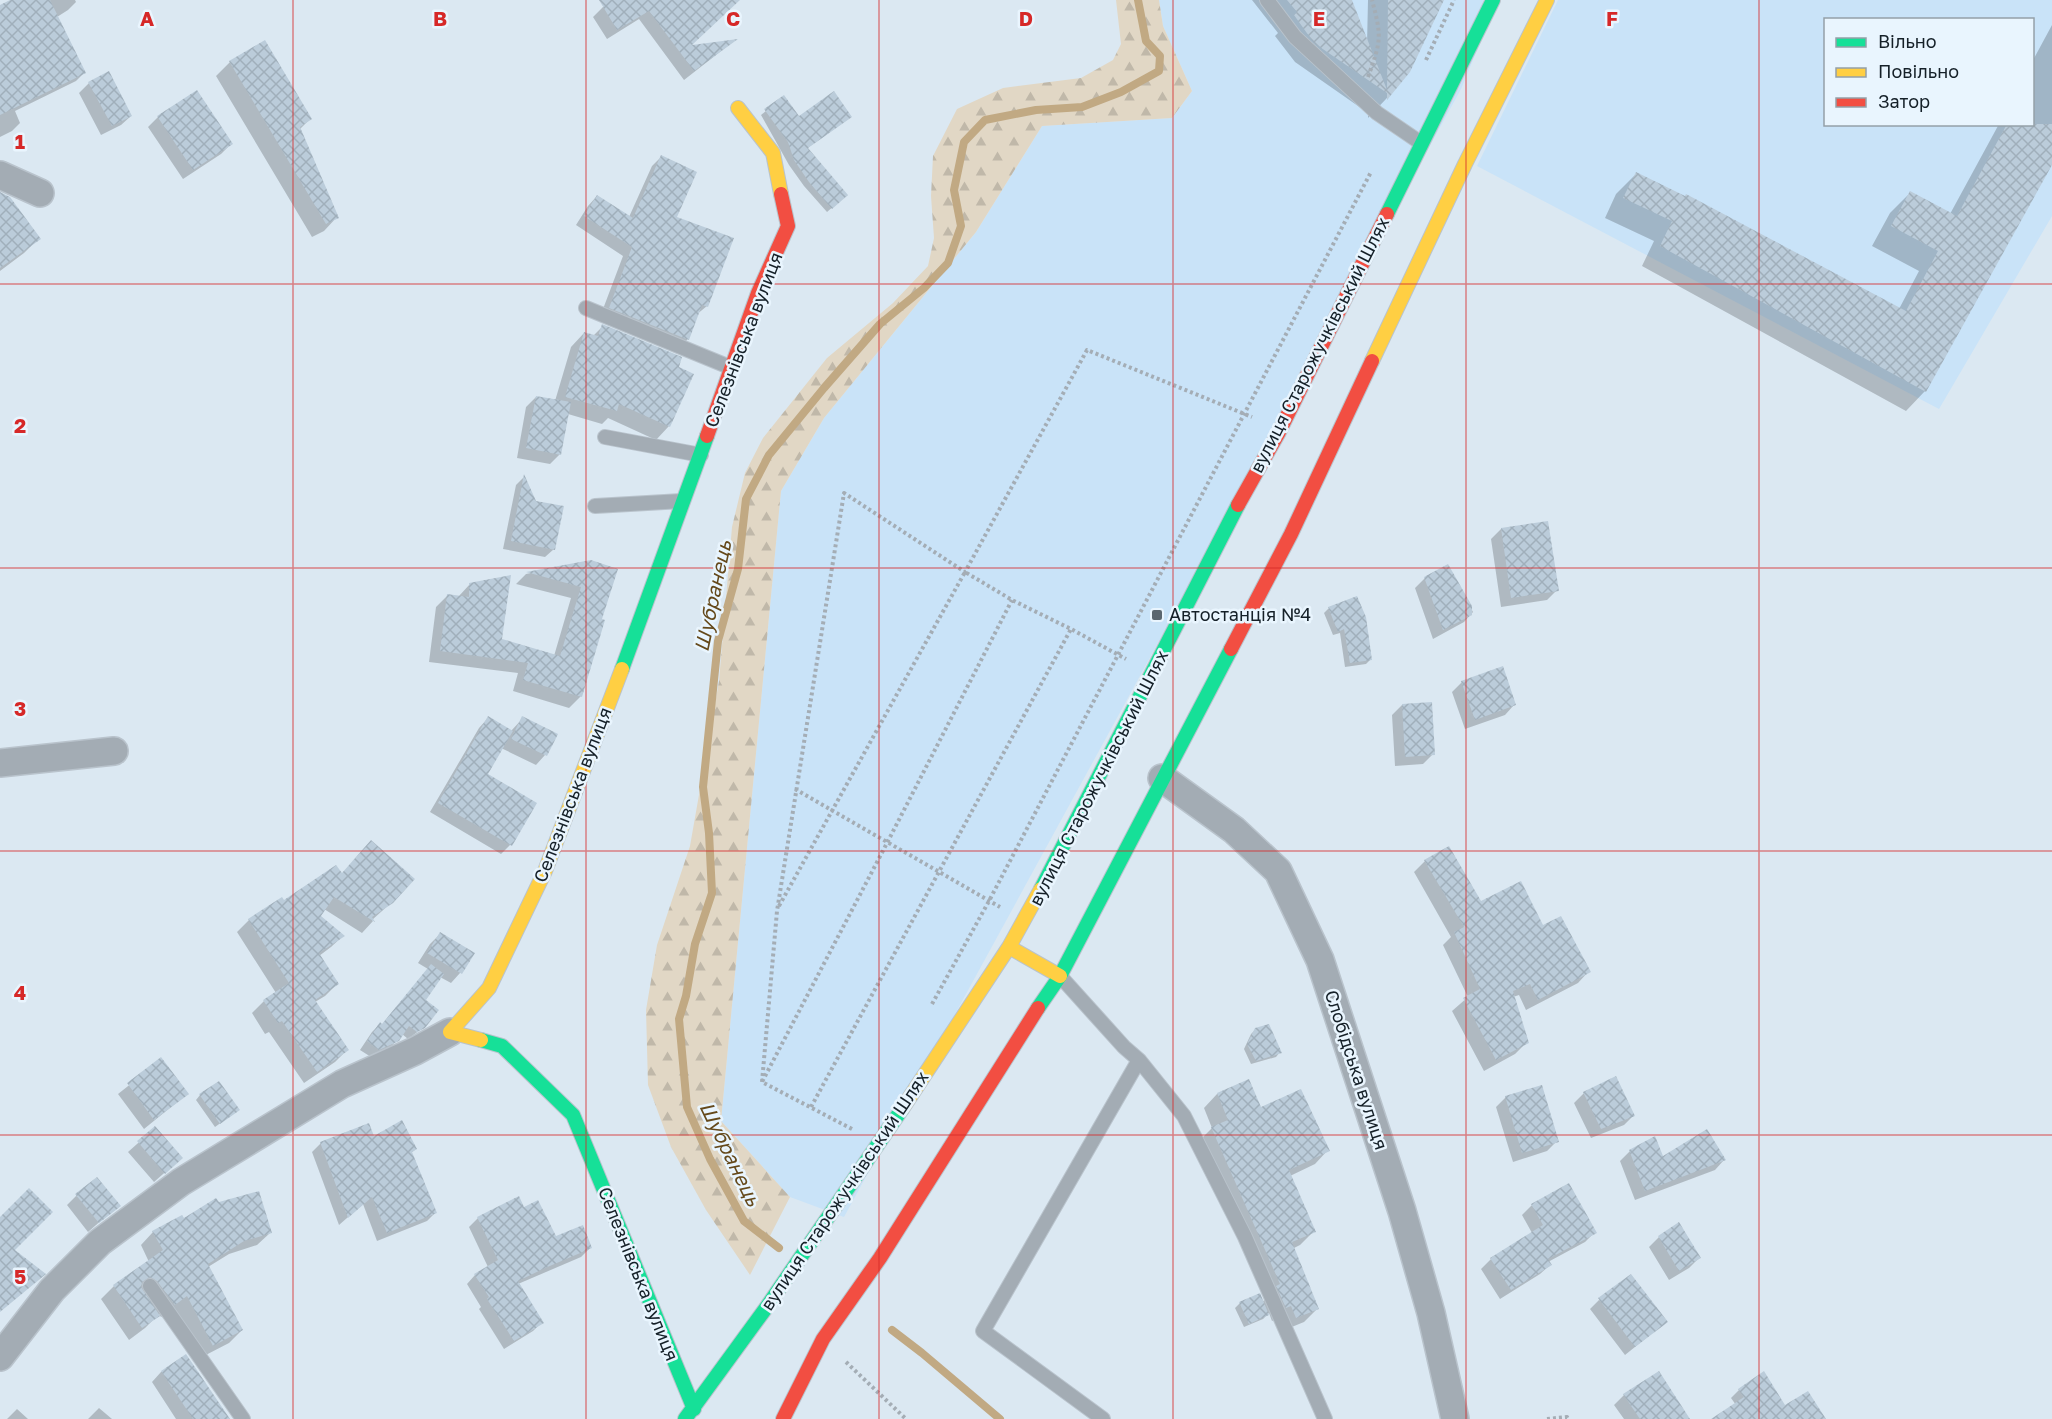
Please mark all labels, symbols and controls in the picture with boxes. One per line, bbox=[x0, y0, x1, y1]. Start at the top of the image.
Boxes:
text: A bbox=[140, 6, 154, 30]
text: B bbox=[433, 6, 447, 30]
text: C bbox=[726, 6, 740, 30]
text: D bbox=[1019, 6, 1033, 30]
text: E bbox=[1313, 6, 1325, 30]
text: F bbox=[1606, 6, 1618, 30]
legend bbox=[1824, 18, 2034, 126]
text: Вільно bbox=[1878, 30, 1937, 52]
text: Повільно bbox=[1878, 60, 1959, 82]
text: Затор bbox=[1878, 90, 1930, 112]
text: 1 bbox=[15, 129, 25, 153]
street label: вулиця Старожучківський Шлях bbox=[1245, 213, 1393, 476]
street label: Селезнівська вулиця bbox=[700, 249, 787, 430]
text: 2 bbox=[14, 413, 26, 437]
water label: Шубранець bbox=[689, 537, 737, 654]
place label: Автостанція №4 bbox=[1169, 603, 1311, 625]
marker: Автостанція №4 bbox=[1150, 608, 1164, 622]
street label: вулиця Старожучківський Шлях bbox=[1024, 646, 1172, 909]
text: 3 bbox=[14, 696, 26, 720]
street label: Селезнівська вулиця bbox=[529, 704, 616, 885]
text: 4 bbox=[14, 980, 26, 1004]
street label: Слобідська вулиця bbox=[1321, 987, 1393, 1152]
street label: вулиця Старожучківський Шлях bbox=[756, 1067, 933, 1314]
water label: Шубранець bbox=[694, 1098, 767, 1211]
street label: Селезнівська вулиця bbox=[594, 1183, 684, 1364]
text: 5 bbox=[14, 1264, 26, 1288]

